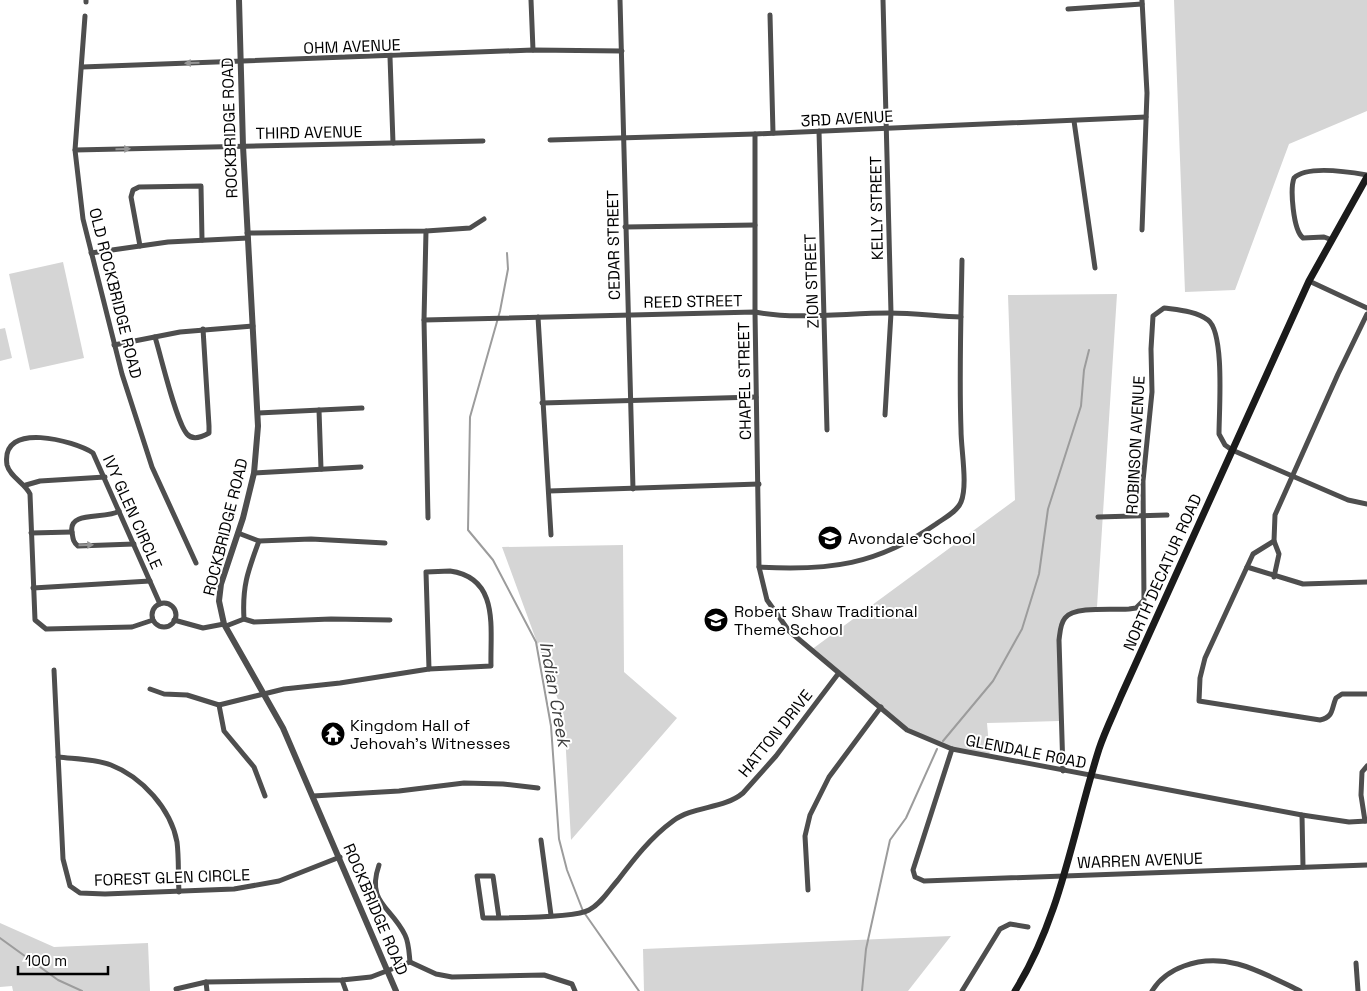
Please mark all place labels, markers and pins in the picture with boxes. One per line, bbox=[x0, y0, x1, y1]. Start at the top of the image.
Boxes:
school or university icon: Avondale School bbox=[817, 525, 843, 551]
place label: Avondale School bbox=[848, 528, 976, 549]
place label: Robert Shaw Traditional Theme School bbox=[734, 601, 918, 640]
school or university icon: Robert Shaw Traditional Theme School bbox=[703, 607, 729, 633]
place label: Kingdom Hall of Jehovah’s Witnesses bbox=[350, 715, 511, 754]
temple icon: Kingdom Hall of Jehovah’s Witnesses bbox=[320, 721, 346, 747]

